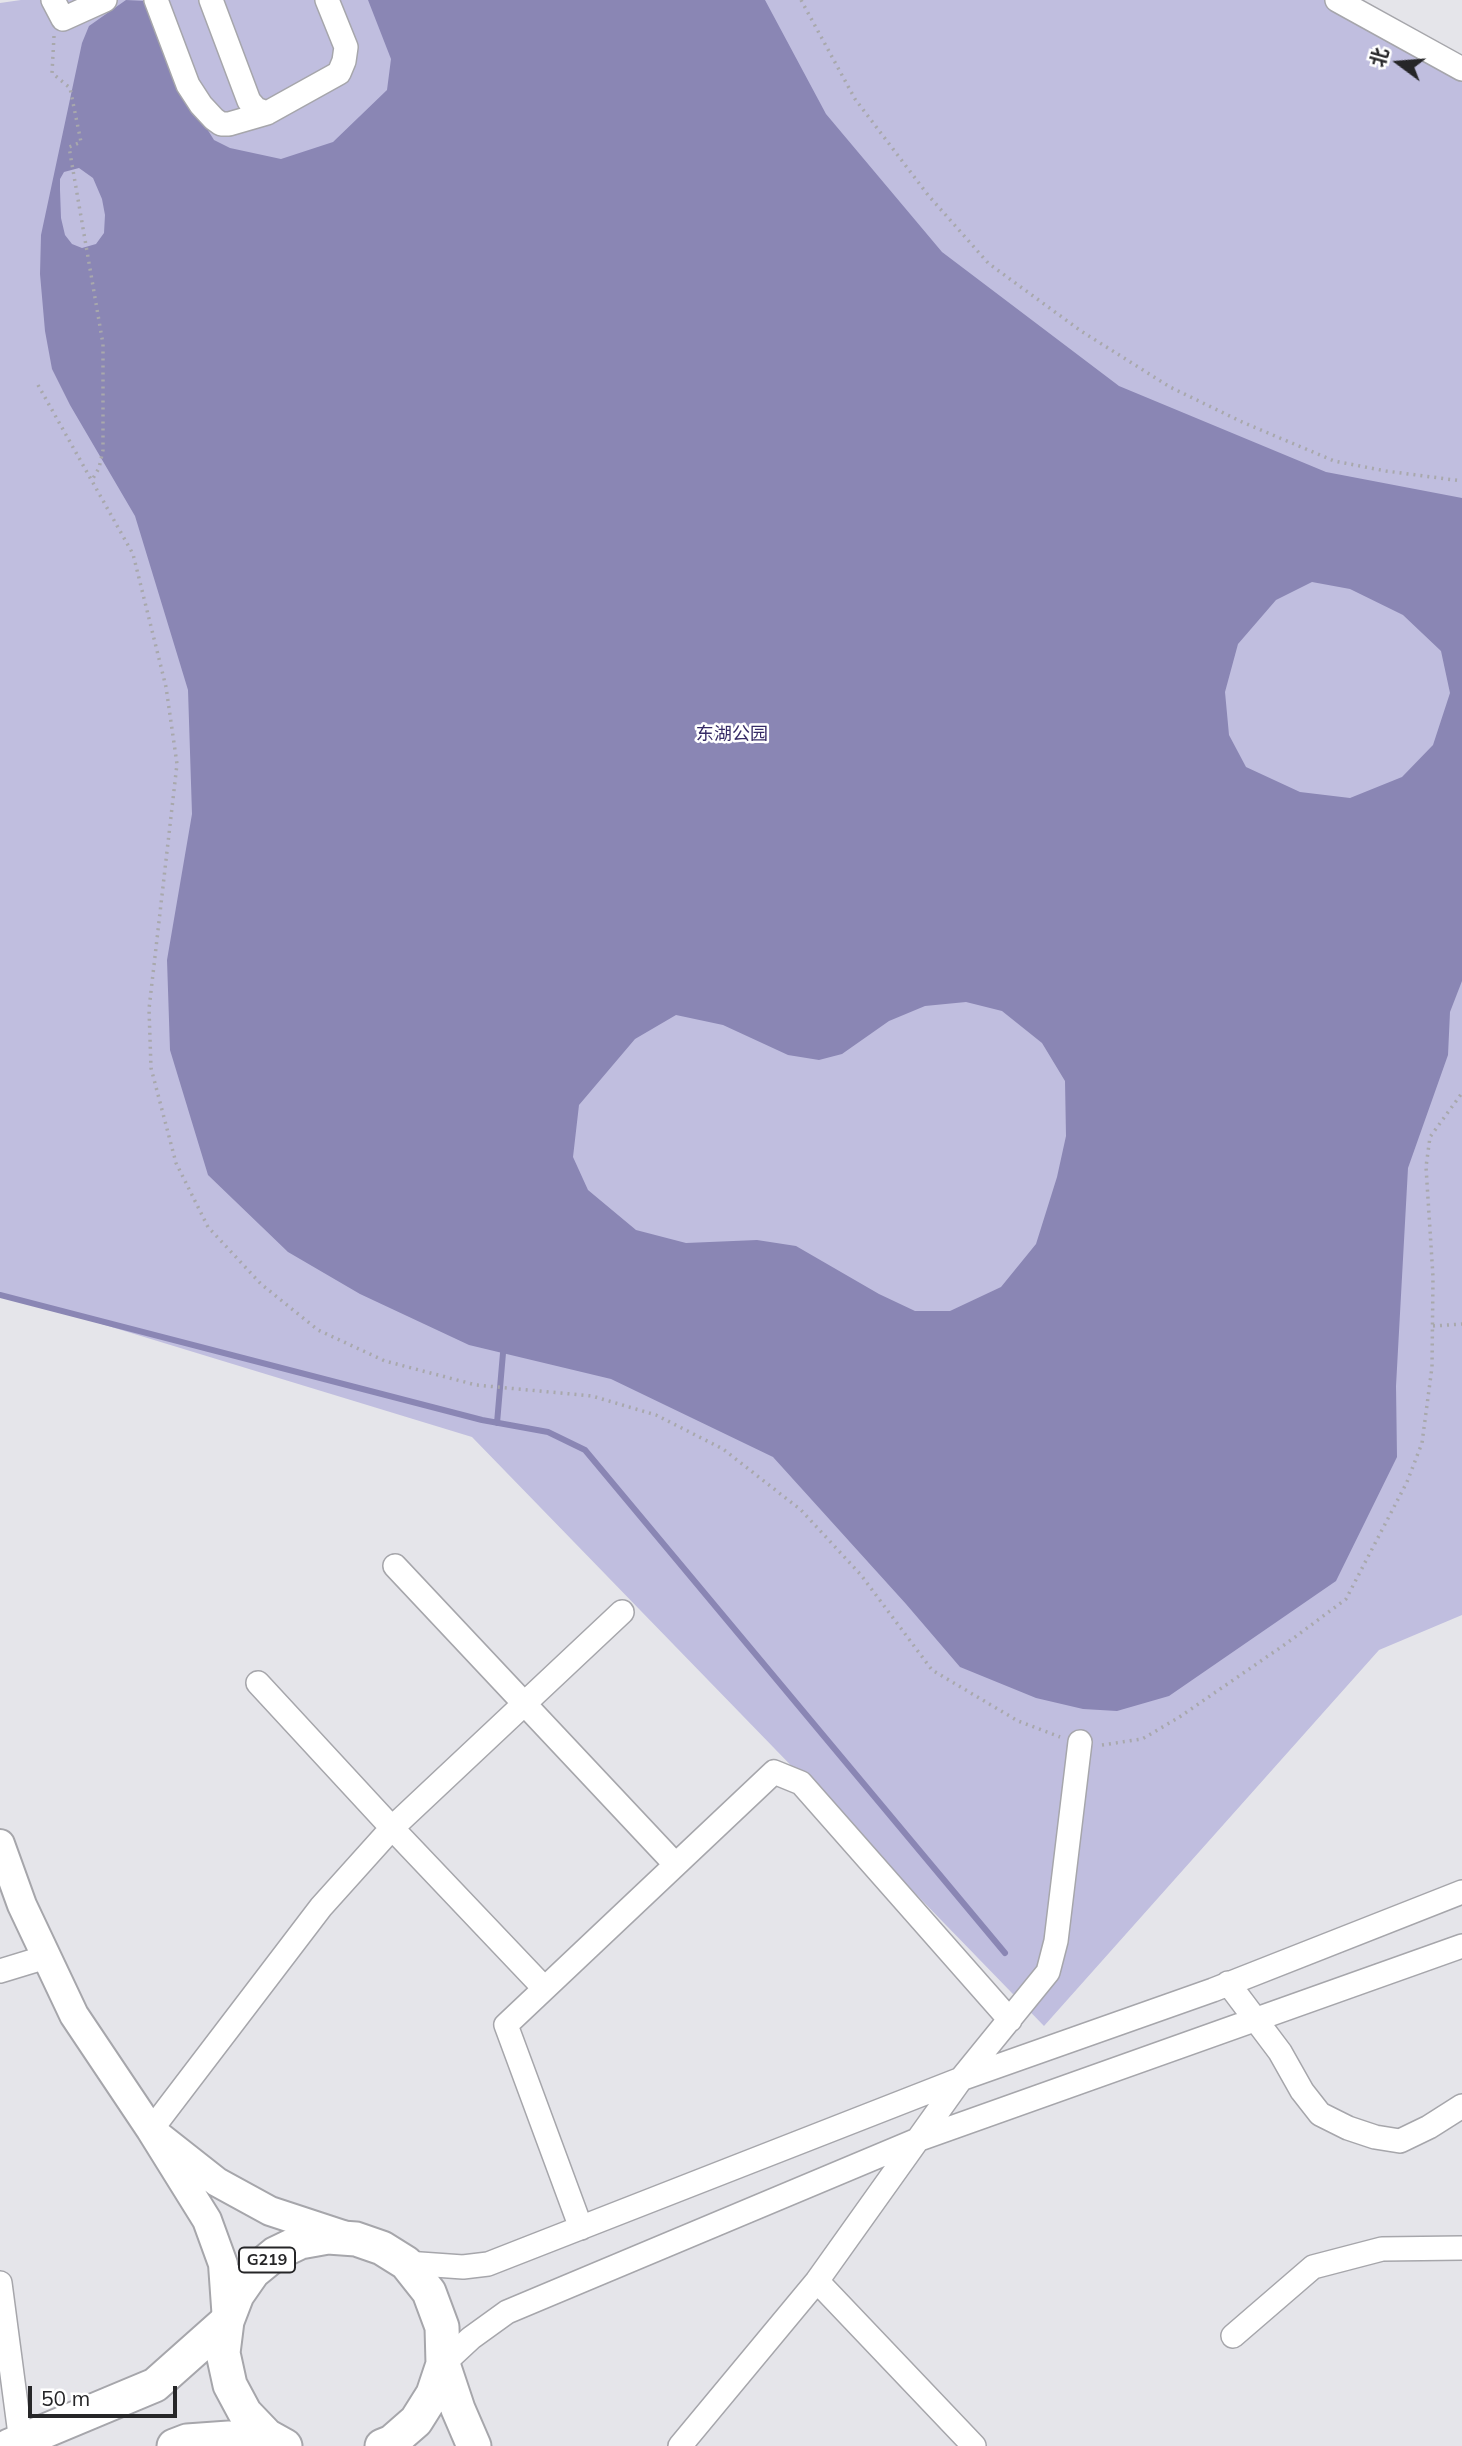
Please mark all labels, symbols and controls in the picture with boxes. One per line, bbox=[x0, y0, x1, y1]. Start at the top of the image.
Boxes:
north arrow bbox=[1364, 28, 1434, 98]
text: 北 bbox=[1365, 45, 1393, 70]
park label: 东湖公园 bbox=[696, 724, 768, 746]
road number: G219 bbox=[239, 2248, 295, 2272]
scale bar bbox=[32, 2372, 180, 2416]
text: 50 m bbox=[41, 2385, 90, 2411]

